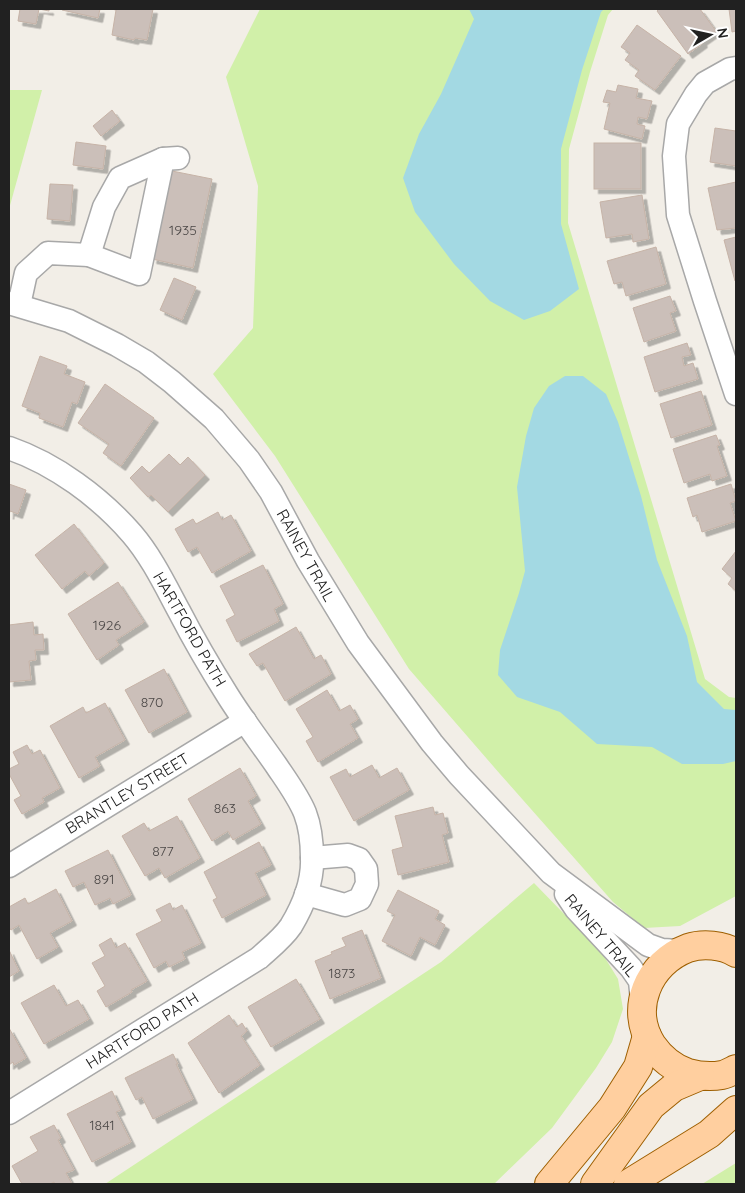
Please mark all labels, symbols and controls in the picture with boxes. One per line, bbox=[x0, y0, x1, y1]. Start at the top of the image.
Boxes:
north arrow bbox=[685, 10, 735, 60]
text: N bbox=[713, 26, 733, 39]
house number: 1935 bbox=[169, 221, 197, 239]
street label: RAINEY TRAIL bbox=[272, 505, 340, 605]
street label: HARTFORD PATH bbox=[149, 568, 231, 690]
house number: 1926 bbox=[93, 616, 122, 634]
house number: 870 bbox=[141, 693, 163, 711]
street label: BRANTLEY STREET bbox=[61, 748, 193, 838]
house number: 863 bbox=[214, 799, 236, 817]
house number: 877 bbox=[152, 842, 174, 860]
house number: 891 bbox=[94, 870, 114, 888]
street label: RAINEY TRAIL bbox=[560, 889, 642, 981]
house number: 1873 bbox=[329, 964, 355, 982]
street label: HARTFORD PATH bbox=[82, 987, 202, 1073]
house number: 1841 bbox=[89, 1116, 115, 1134]

